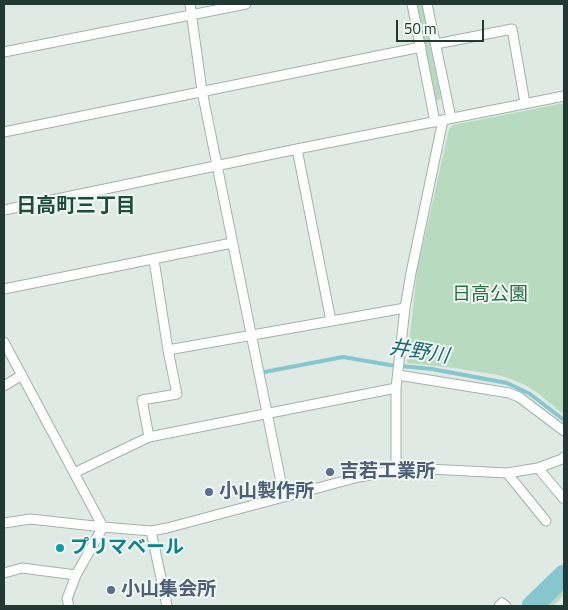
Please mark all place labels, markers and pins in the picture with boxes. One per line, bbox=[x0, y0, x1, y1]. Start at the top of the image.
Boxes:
place label: 吉若工業所 bbox=[340, 461, 435, 483]
marker: 吉若工業所 bbox=[324, 466, 336, 478]
place label: 小山製作所 bbox=[219, 481, 314, 503]
marker: 小山製作所 bbox=[203, 486, 215, 498]
place label: プリマベール bbox=[70, 537, 184, 559]
marker: プリマベール bbox=[54, 542, 66, 554]
place label: 小山集会所 bbox=[121, 579, 216, 601]
marker: 小山集会所 bbox=[105, 584, 117, 596]

